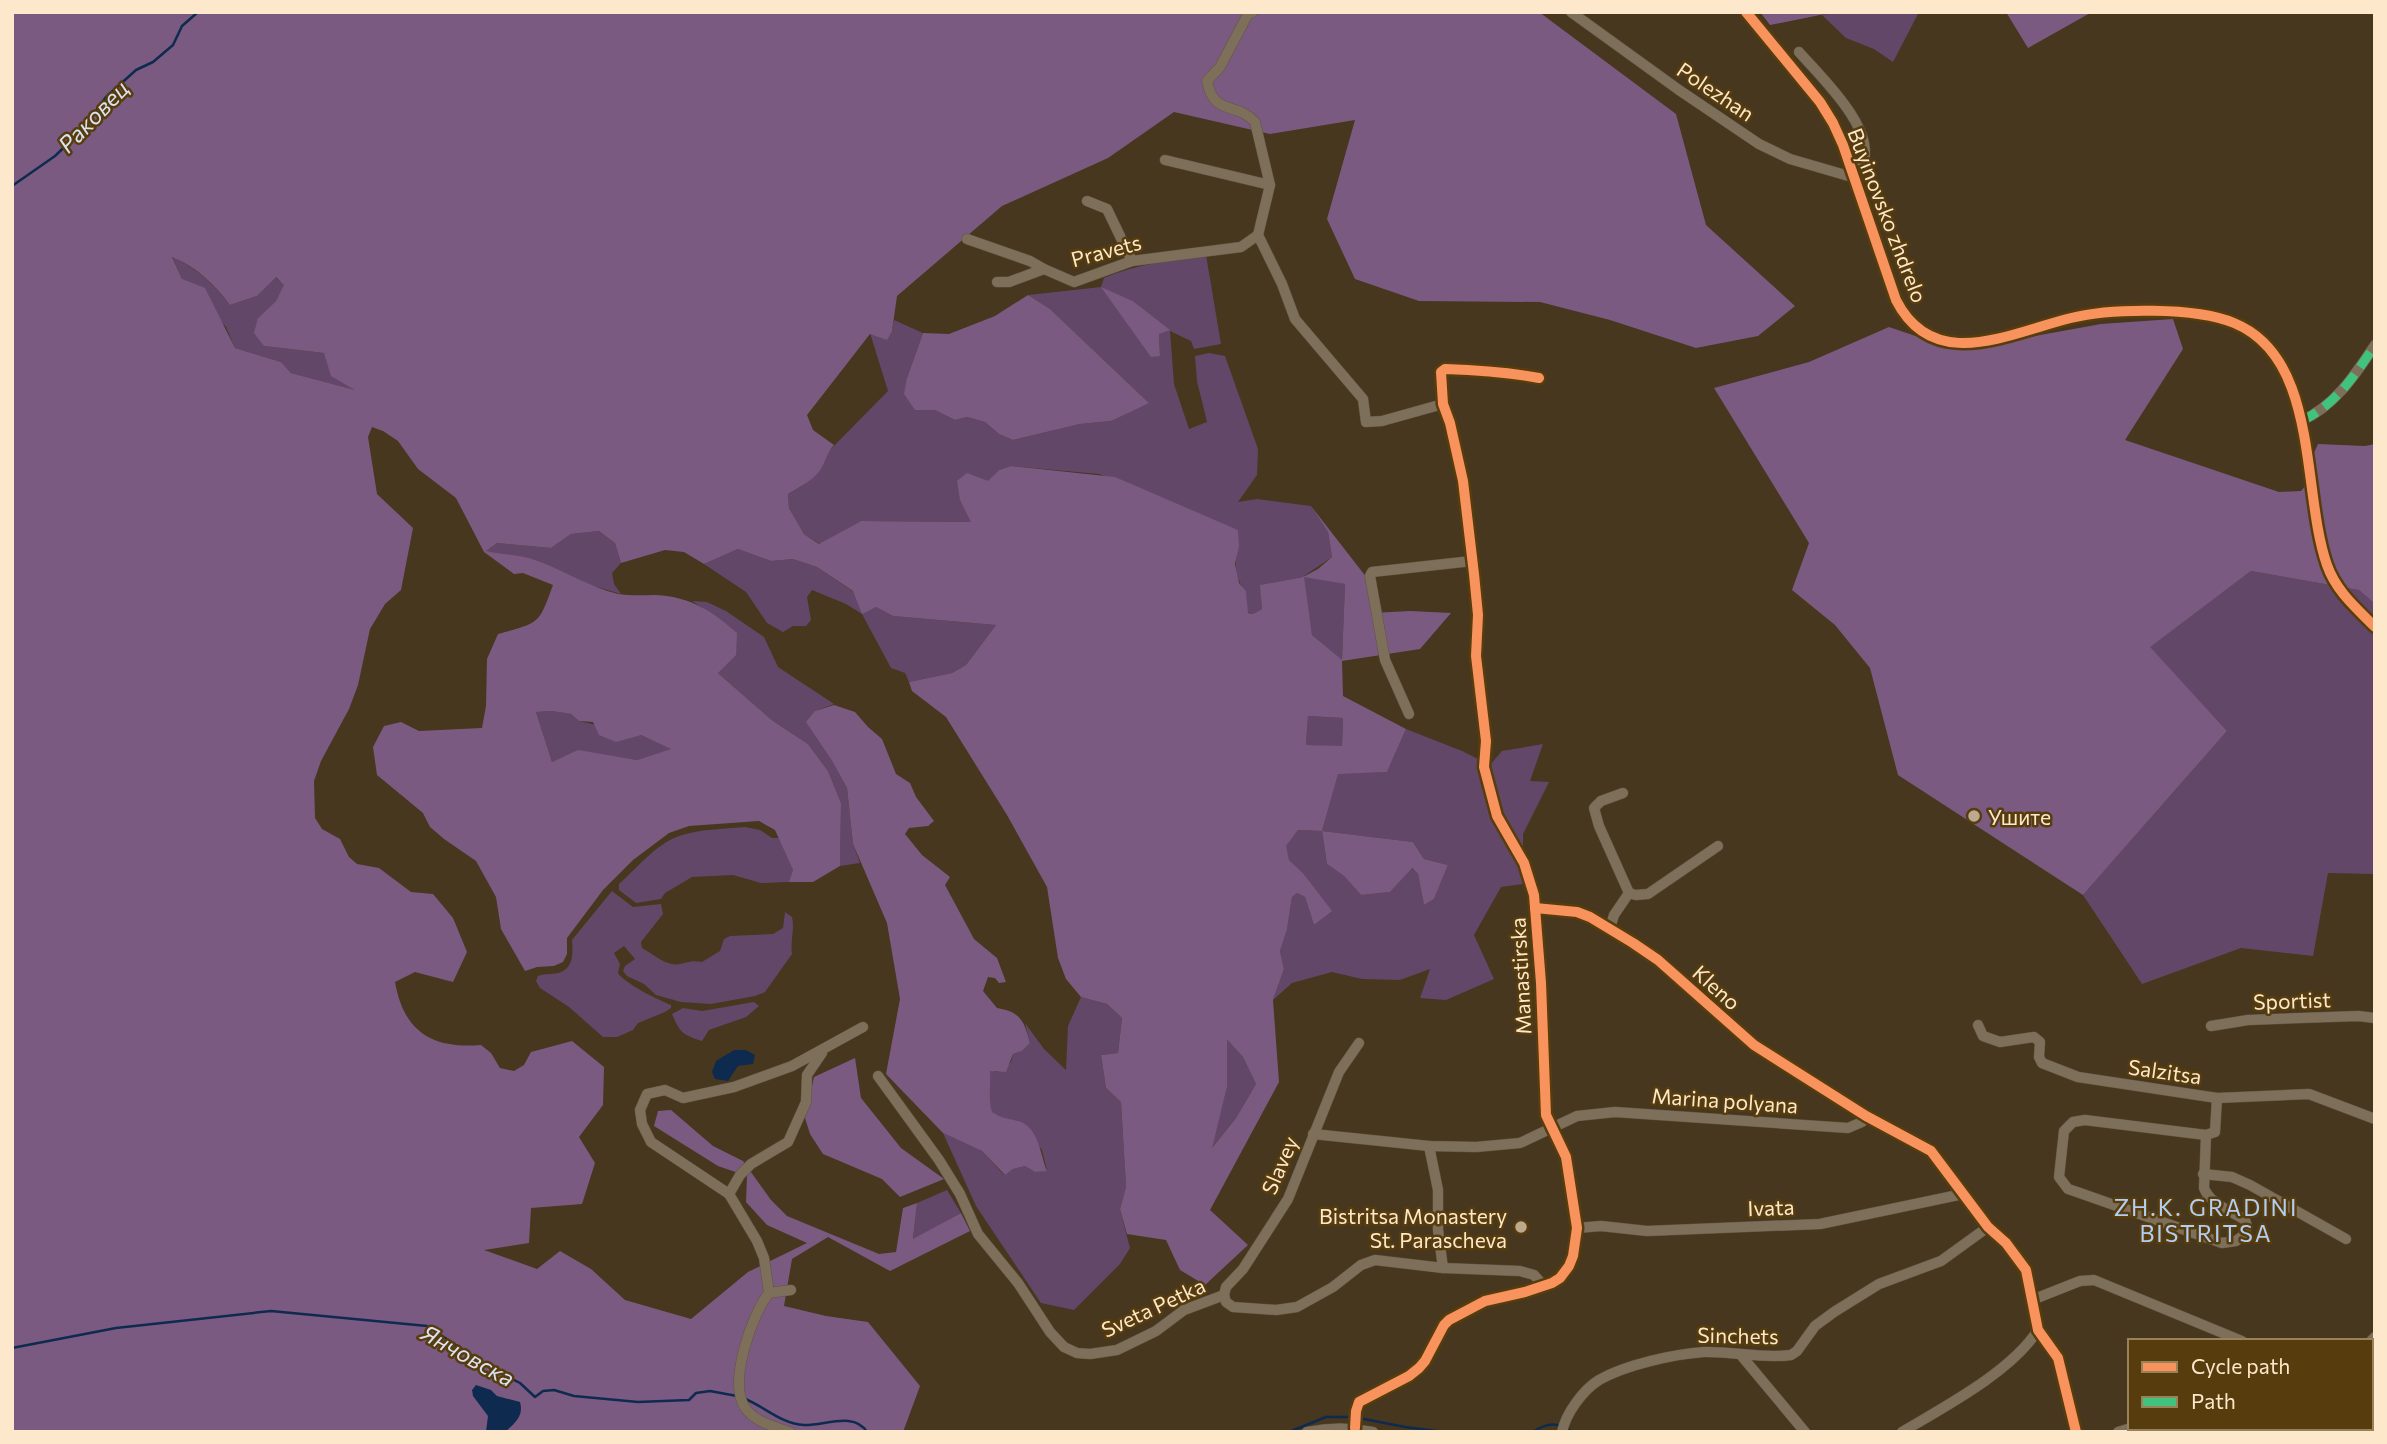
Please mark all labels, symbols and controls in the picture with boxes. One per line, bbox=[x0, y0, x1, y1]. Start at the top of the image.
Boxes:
street label: Polezhan bbox=[1673, 56, 1759, 126]
water label: Раковец bbox=[52, 74, 134, 158]
street label: Buyinovsko zhdrelo bbox=[1843, 124, 1933, 306]
street label: Pravets bbox=[1068, 229, 1144, 271]
place label: Ушите bbox=[1988, 804, 2051, 829]
marker: Ушите bbox=[1966, 808, 1982, 824]
street label: Manastirska bbox=[1504, 917, 1536, 1035]
street label: Kleno bbox=[1688, 959, 1746, 1015]
street label: Sportist bbox=[2253, 986, 2331, 1014]
street label: Salzitsa bbox=[2127, 1053, 2203, 1089]
street label: Marina polyana bbox=[1651, 1082, 1799, 1118]
street label: Slavey bbox=[1256, 1132, 1302, 1198]
district label: ZH.K. GRADINI BISTRITSA bbox=[2114, 1193, 2298, 1247]
street label: Ivata bbox=[1747, 1194, 1795, 1220]
place label: Bistritsa Monastery St. Parascheva bbox=[1319, 1203, 1507, 1252]
marker: Bistritsa Monastery St. Parascheva bbox=[1513, 1219, 1529, 1235]
street label: Sveta Petka bbox=[1097, 1272, 1209, 1342]
water label: Янчовска bbox=[416, 1318, 519, 1392]
street label: Sinchets bbox=[1697, 1322, 1779, 1348]
legend bbox=[2128, 1339, 2373, 1430]
text: Cycle path bbox=[2191, 1353, 2290, 1378]
text: Path bbox=[2191, 1388, 2236, 1413]

